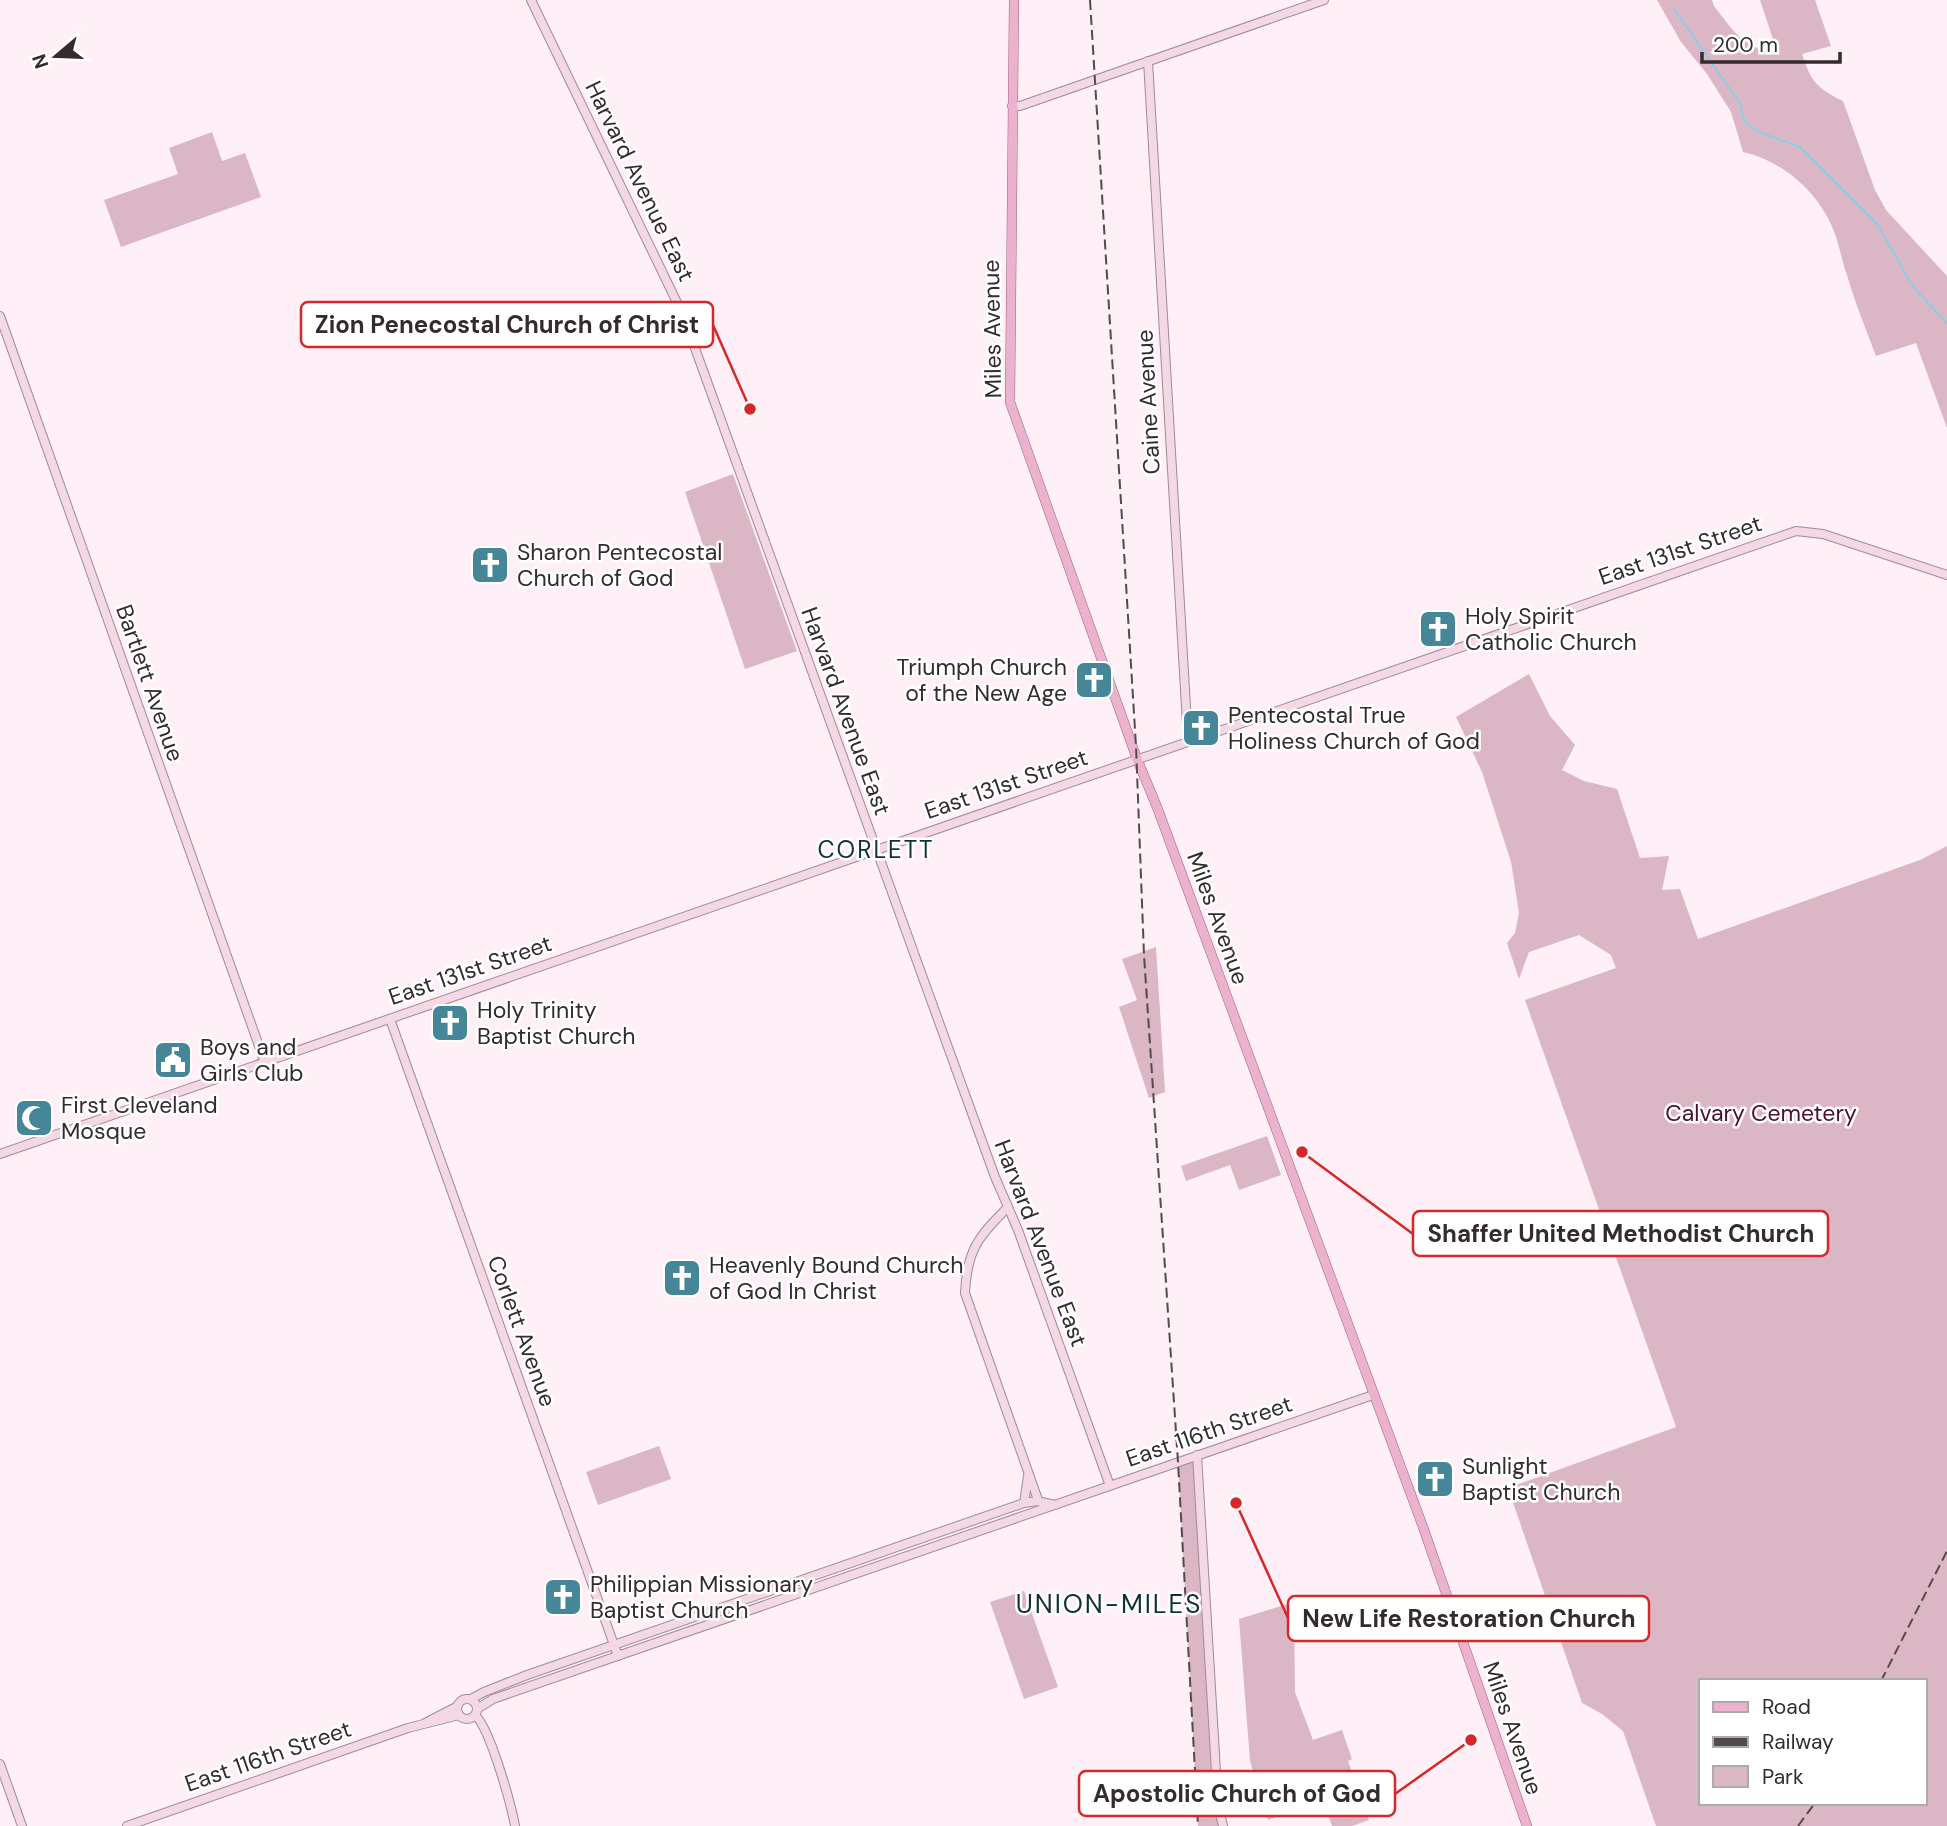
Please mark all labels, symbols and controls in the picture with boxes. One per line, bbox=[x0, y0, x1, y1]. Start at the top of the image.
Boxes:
north arrow bbox=[21, 21, 91, 91]
scale bar bbox=[1702, 21, 1840, 65]
text: 200 m bbox=[1713, 31, 1778, 59]
text: N bbox=[26, 51, 54, 72]
street label: Harvard Avenue East bbox=[578, 76, 702, 286]
street label: Miles Avenue bbox=[976, 259, 1008, 399]
callout: Zion Penecostal Church of Christ bbox=[301, 302, 713, 347]
text: Zion Penecostal Church of Christ bbox=[315, 309, 699, 340]
street label: Caine Avenue bbox=[1129, 329, 1167, 475]
street label: East 131st Street bbox=[1594, 508, 1766, 592]
place label: Sharon Pentecostal Church of God bbox=[517, 537, 722, 593]
church icon: Sharon Pentecostal Church of God bbox=[469, 544, 511, 586]
street label: Bartlett Avenue bbox=[109, 601, 191, 765]
place label: Holy Spirit Catholic Church bbox=[1465, 601, 1637, 657]
street label: Harvard Avenue East bbox=[794, 603, 898, 819]
church icon: Holy Spirit Catholic Church bbox=[1417, 608, 1459, 650]
place label: Triumph Church of the New Age bbox=[897, 652, 1067, 708]
church icon: Triumph Church of the New Age bbox=[1073, 659, 1115, 701]
place label: Pentecostal True Holiness Church of God bbox=[1228, 700, 1480, 756]
church icon: Pentecostal True Holiness Church of God bbox=[1180, 707, 1222, 749]
street label: East 131st Street bbox=[920, 742, 1092, 826]
district label: CORLETT bbox=[817, 834, 935, 865]
street label: Miles Avenue bbox=[1180, 848, 1256, 988]
street label: East 131st Street bbox=[384, 928, 556, 1012]
place label: Holy Trinity Baptist Church bbox=[477, 995, 635, 1051]
church icon: Holy Trinity Baptist Church bbox=[429, 1002, 471, 1044]
place label: Boys and Girls Club bbox=[200, 1032, 303, 1088]
public building icon: Boys and Girls Club bbox=[152, 1039, 194, 1081]
place label: First Cleveland Mosque bbox=[61, 1090, 218, 1146]
mosque icon: First Cleveland Mosque bbox=[13, 1097, 55, 1139]
park label: Calvary Cemetery bbox=[1665, 1098, 1857, 1128]
street label: Harvard Avenue East bbox=[988, 1135, 1094, 1351]
callout: Shaffer United Methodist Church bbox=[1413, 1211, 1828, 1256]
text: Shaffer United Methodist Church bbox=[1428, 1218, 1814, 1249]
place label: Heavenly Bound Church of God In Christ bbox=[709, 1250, 963, 1306]
street label: Corlett Avenue bbox=[481, 1251, 563, 1411]
church icon: Heavenly Bound Church of God In Christ bbox=[661, 1257, 703, 1299]
street label: East 116th Street bbox=[1122, 1388, 1296, 1474]
place label: Sunlight Baptist Church bbox=[1462, 1451, 1620, 1507]
church icon: Sunlight Baptist Church bbox=[1414, 1458, 1456, 1500]
place label: Philippian Missionary Baptist Church bbox=[590, 1569, 813, 1625]
church icon: Philippian Missionary Baptist Church bbox=[542, 1576, 584, 1618]
district label: UNION-MILES bbox=[1016, 1587, 1202, 1621]
callout: New Life Restoration Church bbox=[1288, 1596, 1649, 1641]
text: New Life Restoration Church bbox=[1302, 1603, 1636, 1634]
street label: Miles Avenue bbox=[1476, 1657, 1550, 1799]
legend bbox=[1699, 1679, 1926, 1805]
text: Road bbox=[1762, 1693, 1811, 1721]
street label: East 116th Street bbox=[181, 1713, 355, 1799]
text: Railway bbox=[1762, 1728, 1834, 1756]
text: Park bbox=[1762, 1763, 1804, 1791]
callout: Apostolic Church of God bbox=[1079, 1771, 1395, 1816]
text: Apostolic Church of God bbox=[1093, 1778, 1381, 1809]

